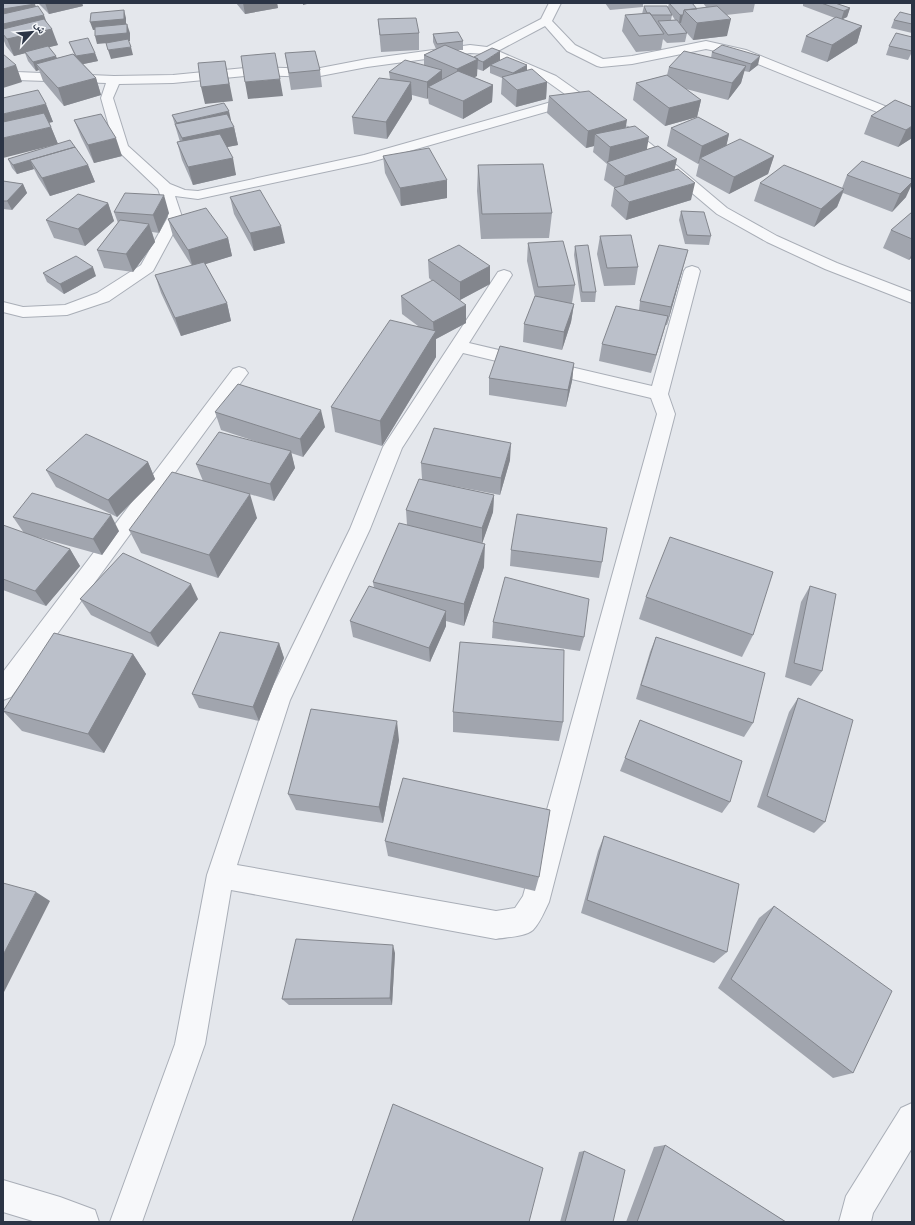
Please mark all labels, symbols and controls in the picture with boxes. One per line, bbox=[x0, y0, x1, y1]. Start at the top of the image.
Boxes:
north arrow bbox=[12, 12, 52, 52]
text: ش bbox=[31, 19, 50, 37]

